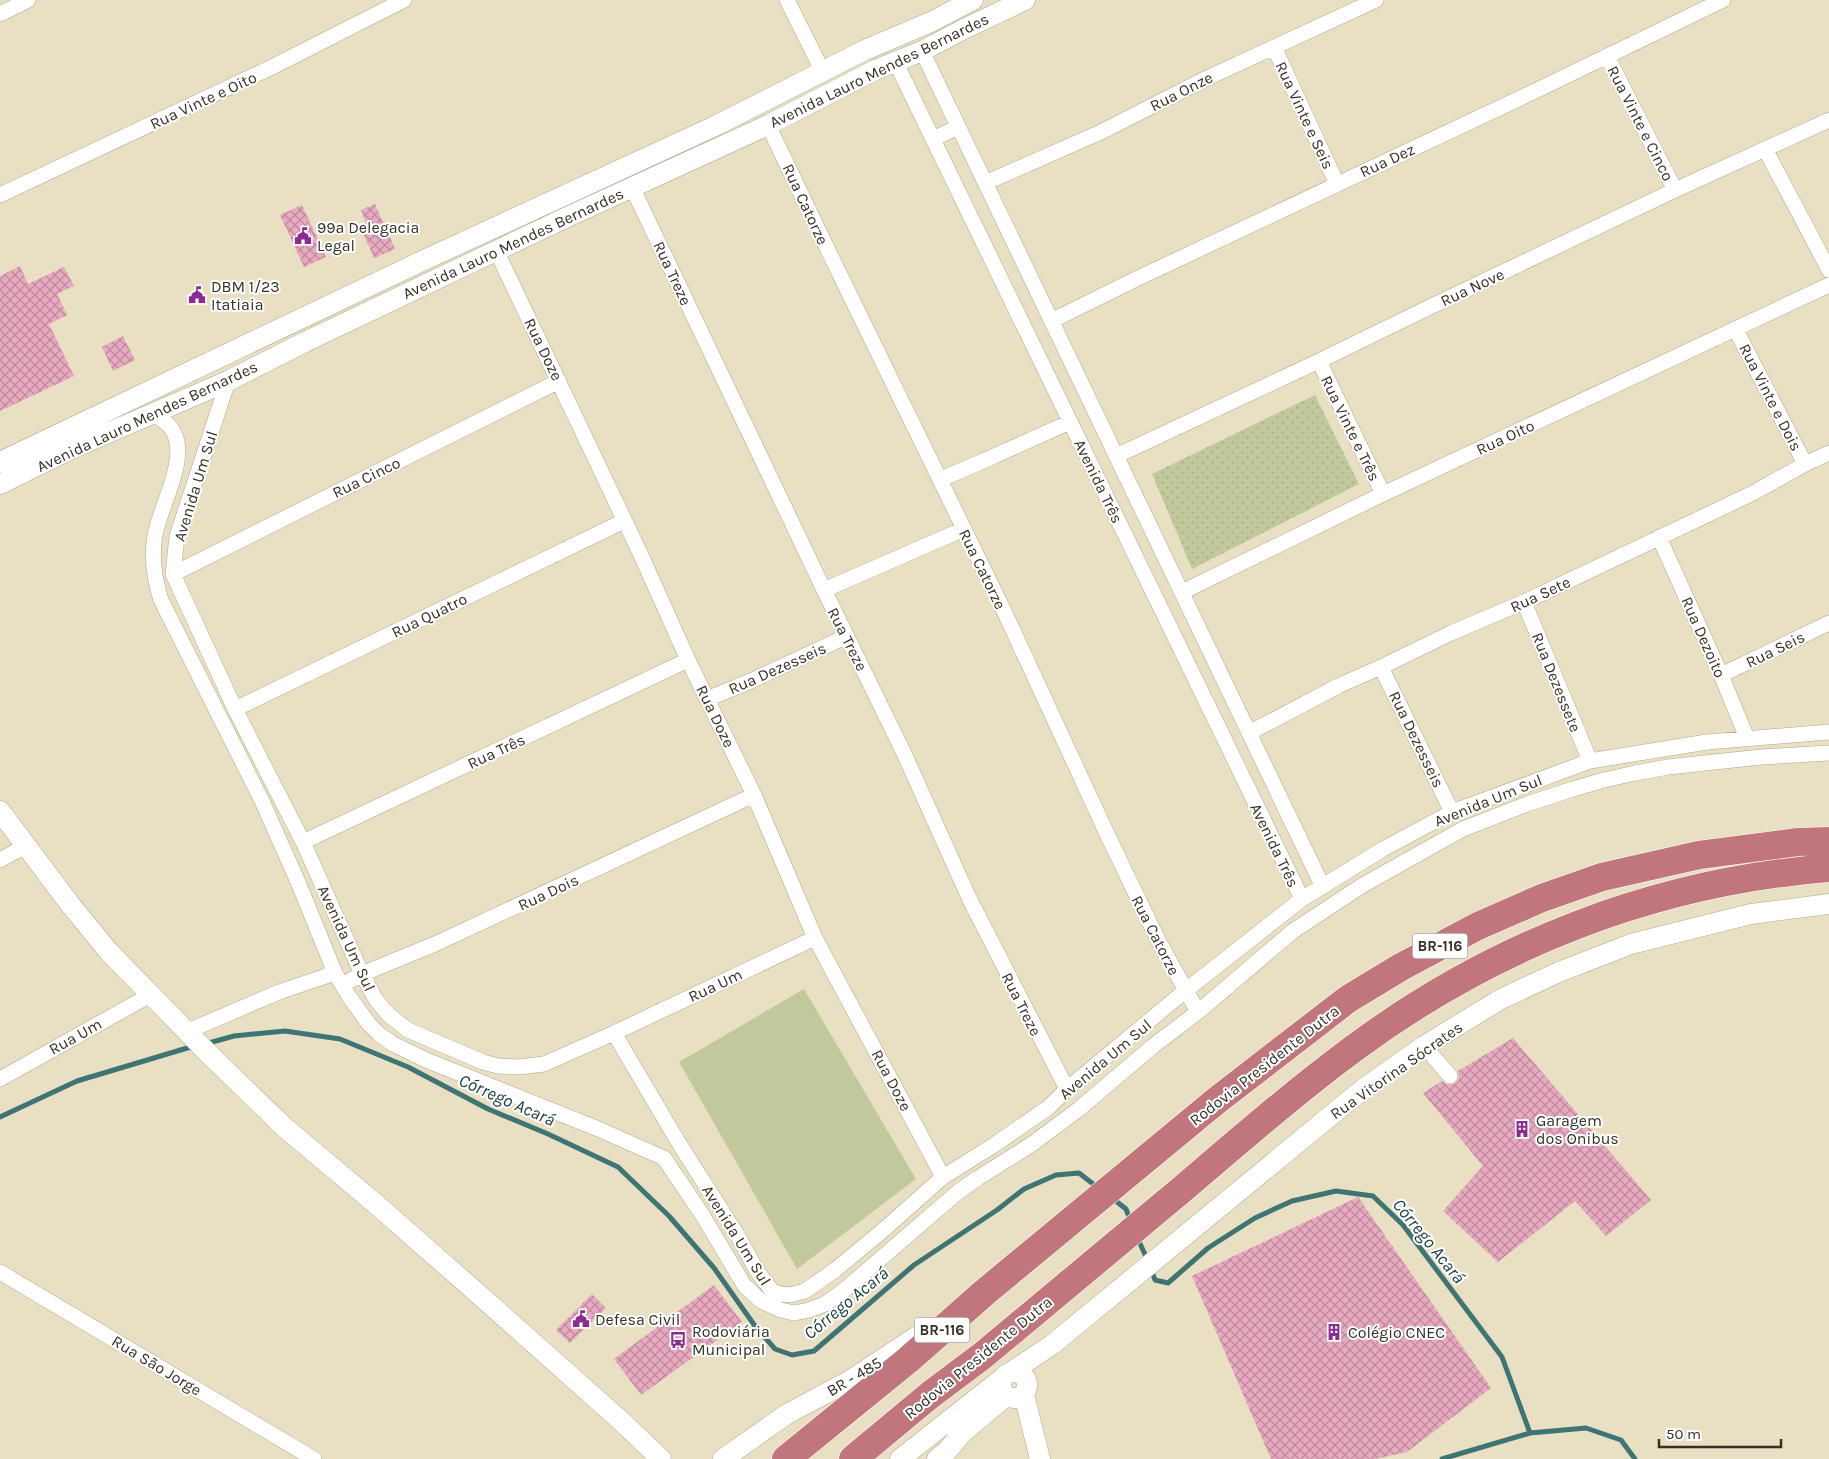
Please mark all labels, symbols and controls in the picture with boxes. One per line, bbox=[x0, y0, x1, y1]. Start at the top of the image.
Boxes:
street label: Avenida Lauro Mendes Bernardes bbox=[767, 9, 992, 132]
street label: Rua Vinte e Seis bbox=[1271, 58, 1338, 172]
street label: Rua Vinte e Cinco bbox=[1603, 62, 1678, 184]
street label: Rua Vinte e Oito bbox=[147, 67, 260, 133]
street label: Rua Onze bbox=[1147, 68, 1216, 115]
street label: Rua Dez bbox=[1357, 139, 1418, 181]
street label: Rua Catorze bbox=[779, 161, 833, 248]
street label: Avenida Lauro Mendes Bernardes bbox=[400, 184, 627, 303]
place label: 99ª Delegacia Legal bbox=[317, 218, 419, 255]
public building icon: 99ª Delegacia Legal bbox=[293, 226, 313, 246]
street label: Rua Treze bbox=[649, 238, 696, 308]
street label: Rua Nove bbox=[1437, 264, 1507, 310]
place label: DBM 1/23 Itatiaia bbox=[211, 277, 280, 314]
public building icon: DBM 1/23 Itatiaia bbox=[187, 285, 207, 305]
street label: Rua Doze bbox=[520, 315, 567, 384]
street label: Rua Vinte e Dois bbox=[1735, 340, 1806, 454]
street label: Avenida Lauro Mendes Bernardes bbox=[34, 357, 261, 476]
street label: Rua Vinte e Três bbox=[1317, 372, 1384, 484]
street label: Rua Oito bbox=[1473, 416, 1537, 459]
street label: Avenida Um Sul bbox=[170, 429, 221, 544]
street label: Avenida Três bbox=[1070, 436, 1127, 526]
street label: Rua Cinco bbox=[329, 453, 403, 502]
street label: Rua Catorze bbox=[955, 526, 1010, 613]
street label: Rua Sete bbox=[1507, 572, 1573, 617]
street label: Rua Quatro bbox=[388, 589, 470, 642]
street label: Rua Dezoito bbox=[1677, 594, 1730, 681]
street label: Rua Treze bbox=[823, 604, 872, 674]
street label: Rua Seis bbox=[1743, 627, 1808, 672]
street label: Rua Dezessete bbox=[1528, 630, 1585, 735]
street label: Rua Dezesseis bbox=[725, 638, 829, 698]
street label: Rua Doze bbox=[692, 682, 739, 751]
street label: Rua Dezesseis bbox=[1385, 688, 1448, 791]
street label: Rua Três bbox=[464, 730, 528, 773]
street label: Avenida Um Sul bbox=[1431, 770, 1545, 831]
street label: Avenida Três bbox=[1246, 800, 1303, 890]
street label: Rua Dois bbox=[515, 870, 581, 915]
street label: Avenida Um Sul bbox=[314, 882, 379, 994]
street label: Rua Catorze bbox=[1127, 892, 1184, 978]
road number: BR-116 bbox=[1412, 934, 1468, 958]
street label: Rua Um bbox=[685, 965, 745, 1006]
street label: Rua Treze bbox=[997, 969, 1046, 1039]
street label: Rodovia Presidente Dutra bbox=[1186, 1001, 1343, 1130]
street label: Rua Um bbox=[45, 1014, 105, 1059]
street label: Avenida Um Sul bbox=[1055, 1015, 1155, 1104]
street label: Rua Vitorina Sócrates bbox=[1326, 1018, 1466, 1123]
street label: Rua Doze bbox=[867, 1046, 916, 1114]
water label: Córrego Acará bbox=[455, 1069, 559, 1131]
place label: Garagem dos Onibus bbox=[1536, 1111, 1619, 1148]
building icon: Garagem dos Onibus bbox=[1512, 1119, 1532, 1139]
street label: Avenida Um Sul bbox=[698, 1182, 775, 1289]
water label: Córrego Acará bbox=[1388, 1194, 1470, 1288]
water label: Córrego Acará bbox=[799, 1262, 893, 1344]
street label: Rodovia Presidente Dutra bbox=[901, 1292, 1056, 1423]
public building icon: Defesa Civil bbox=[571, 1309, 591, 1329]
place label: Defesa Civil bbox=[595, 1310, 680, 1329]
road number: BR-116 bbox=[914, 1318, 970, 1342]
place label: Rodoviária Municipal bbox=[692, 1322, 770, 1359]
building icon: Colégio CNEC bbox=[1324, 1322, 1344, 1342]
place label: Colégio CNEC bbox=[1348, 1323, 1445, 1342]
bus stop icon: Rodoviária Municipal bbox=[668, 1330, 688, 1350]
street label: Rua São Jorge bbox=[109, 1331, 205, 1400]
street label: BR - 485 bbox=[823, 1353, 885, 1400]
scale bar bbox=[1659, 1416, 1782, 1448]
text: 50 m bbox=[1666, 1425, 1701, 1443]

